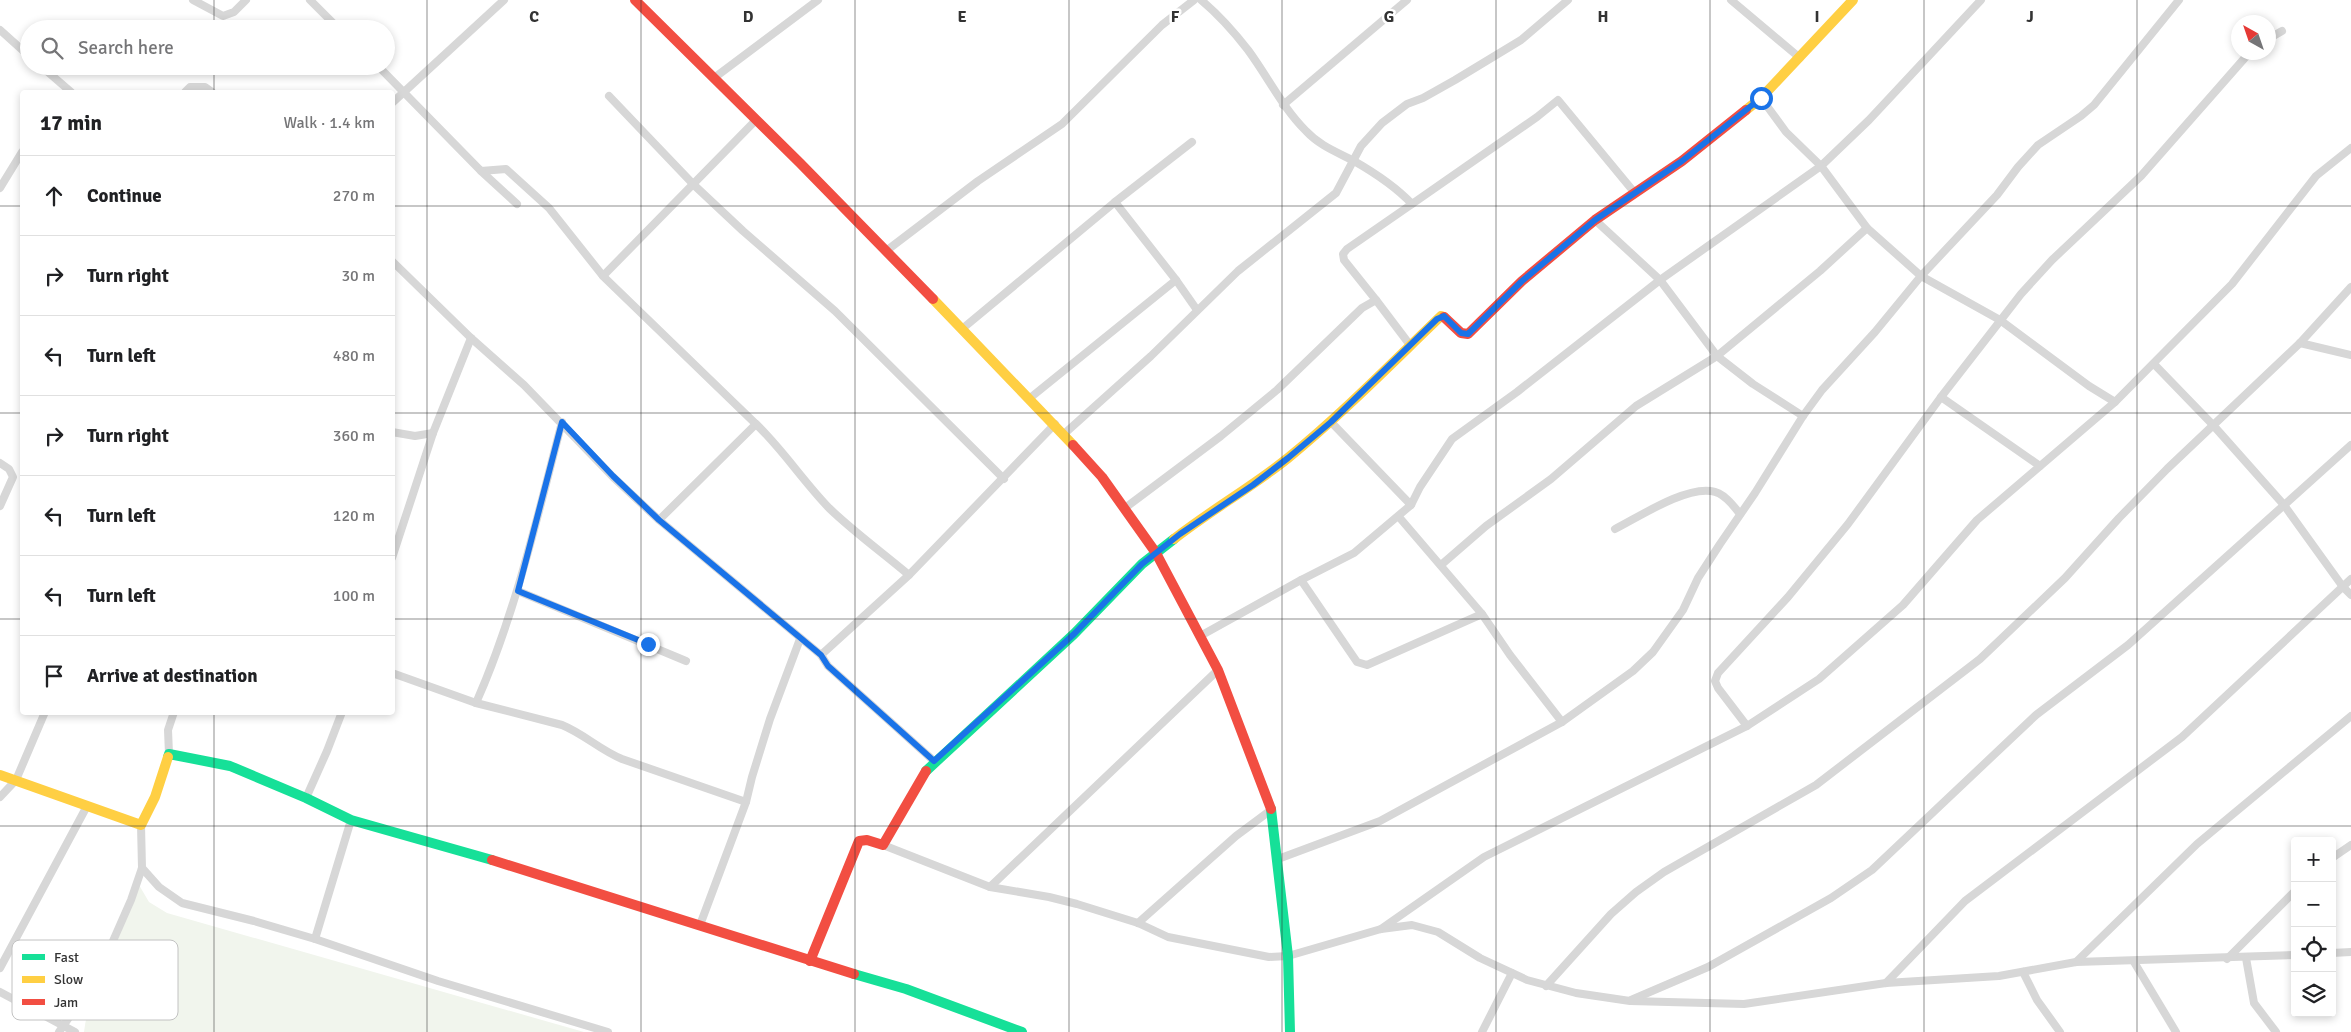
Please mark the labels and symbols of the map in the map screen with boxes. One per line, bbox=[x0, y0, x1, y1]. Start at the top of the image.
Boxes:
text: C bbox=[529, 7, 539, 27]
text: D bbox=[743, 7, 754, 27]
text: E bbox=[957, 7, 967, 27]
text: F bbox=[1171, 7, 1180, 27]
text: G bbox=[1384, 7, 1394, 27]
text: H bbox=[1598, 7, 1608, 27]
text: I bbox=[1814, 7, 1820, 27]
text: J bbox=[2026, 7, 2034, 27]
north arrow bbox=[2231, 15, 2276, 60]
route start bbox=[1750, 87, 1773, 110]
route end bbox=[637, 633, 660, 656]
legend bbox=[12, 940, 178, 1020]
text: Fast bbox=[54, 949, 79, 966]
text: Slow bbox=[54, 971, 83, 988]
text: Jam bbox=[54, 994, 78, 1011]

